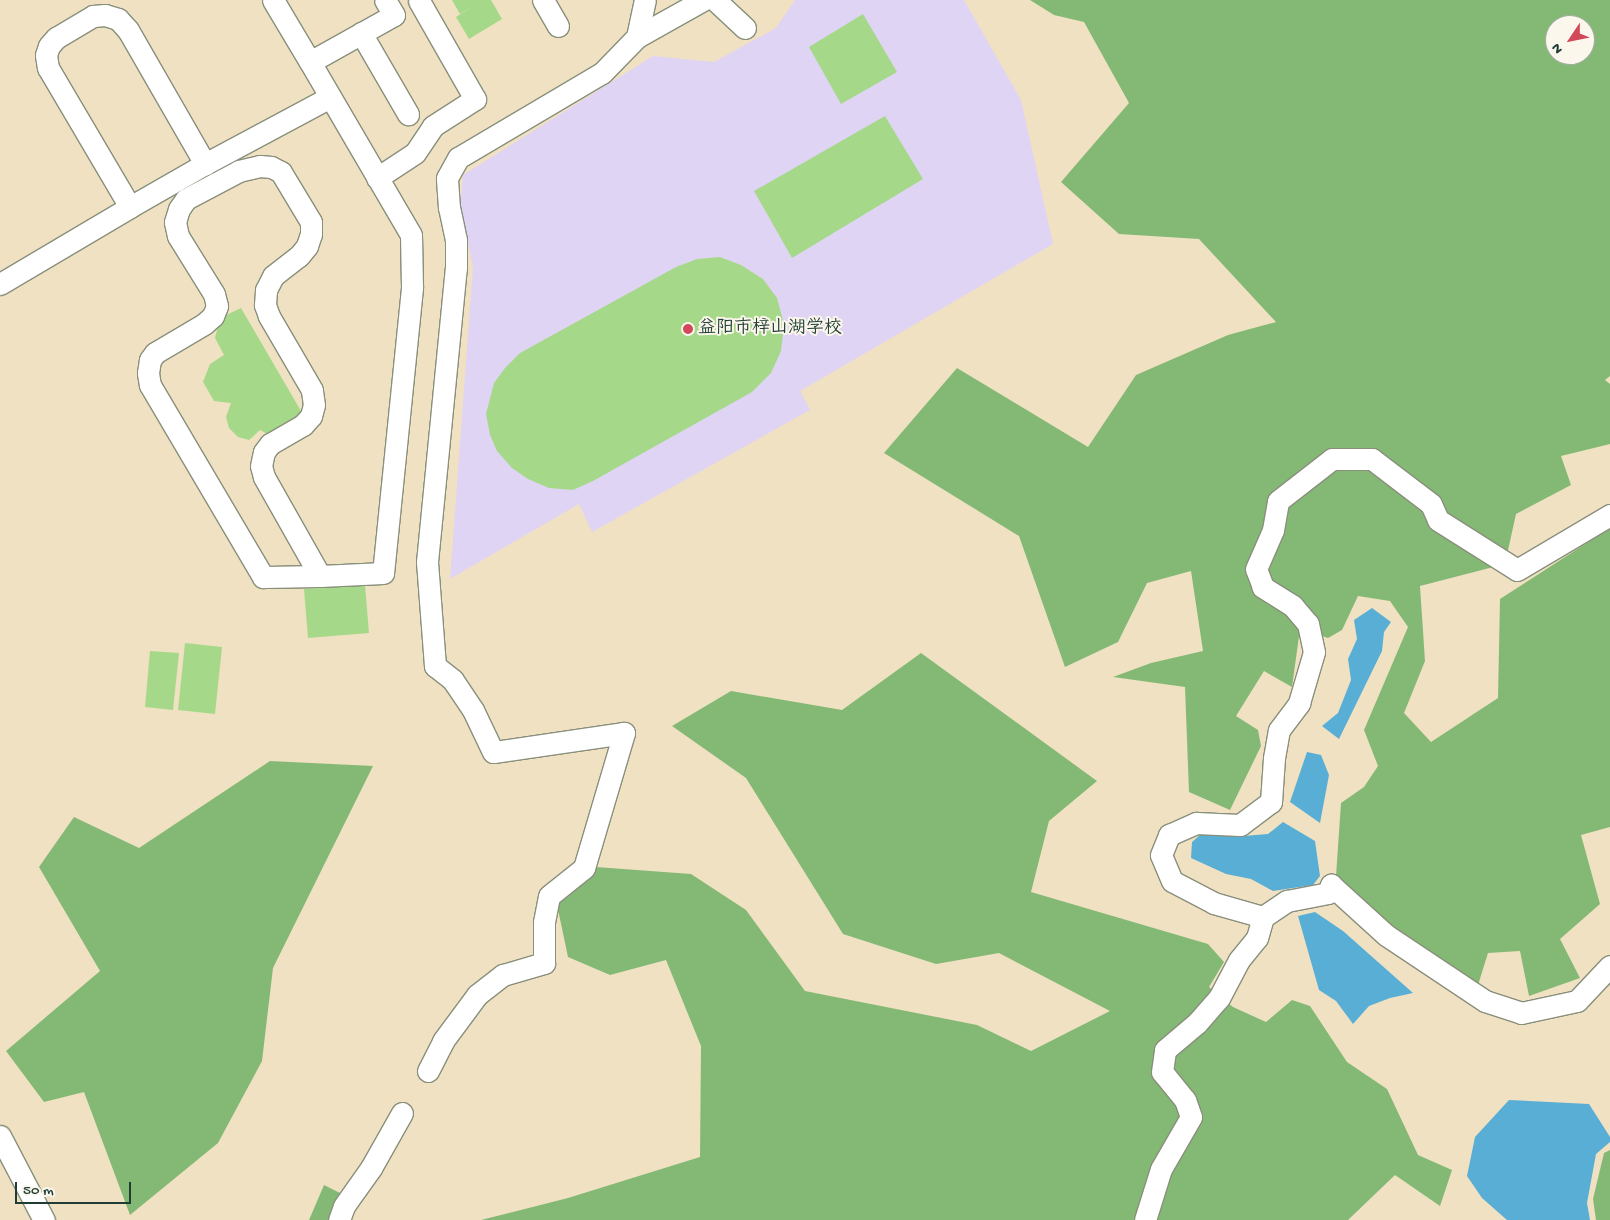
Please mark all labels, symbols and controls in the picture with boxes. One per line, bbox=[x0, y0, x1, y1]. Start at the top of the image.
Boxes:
north arrow bbox=[1545, 15, 1595, 65]
text: N bbox=[1548, 40, 1568, 57]
place label: 益阳市梓山湖学校 bbox=[698, 318, 842, 340]
marker: 益阳市梓山湖学校 bbox=[682, 323, 694, 335]
scale bar bbox=[18, 1172, 134, 1204]
text: 50 m bbox=[23, 1182, 54, 1200]

